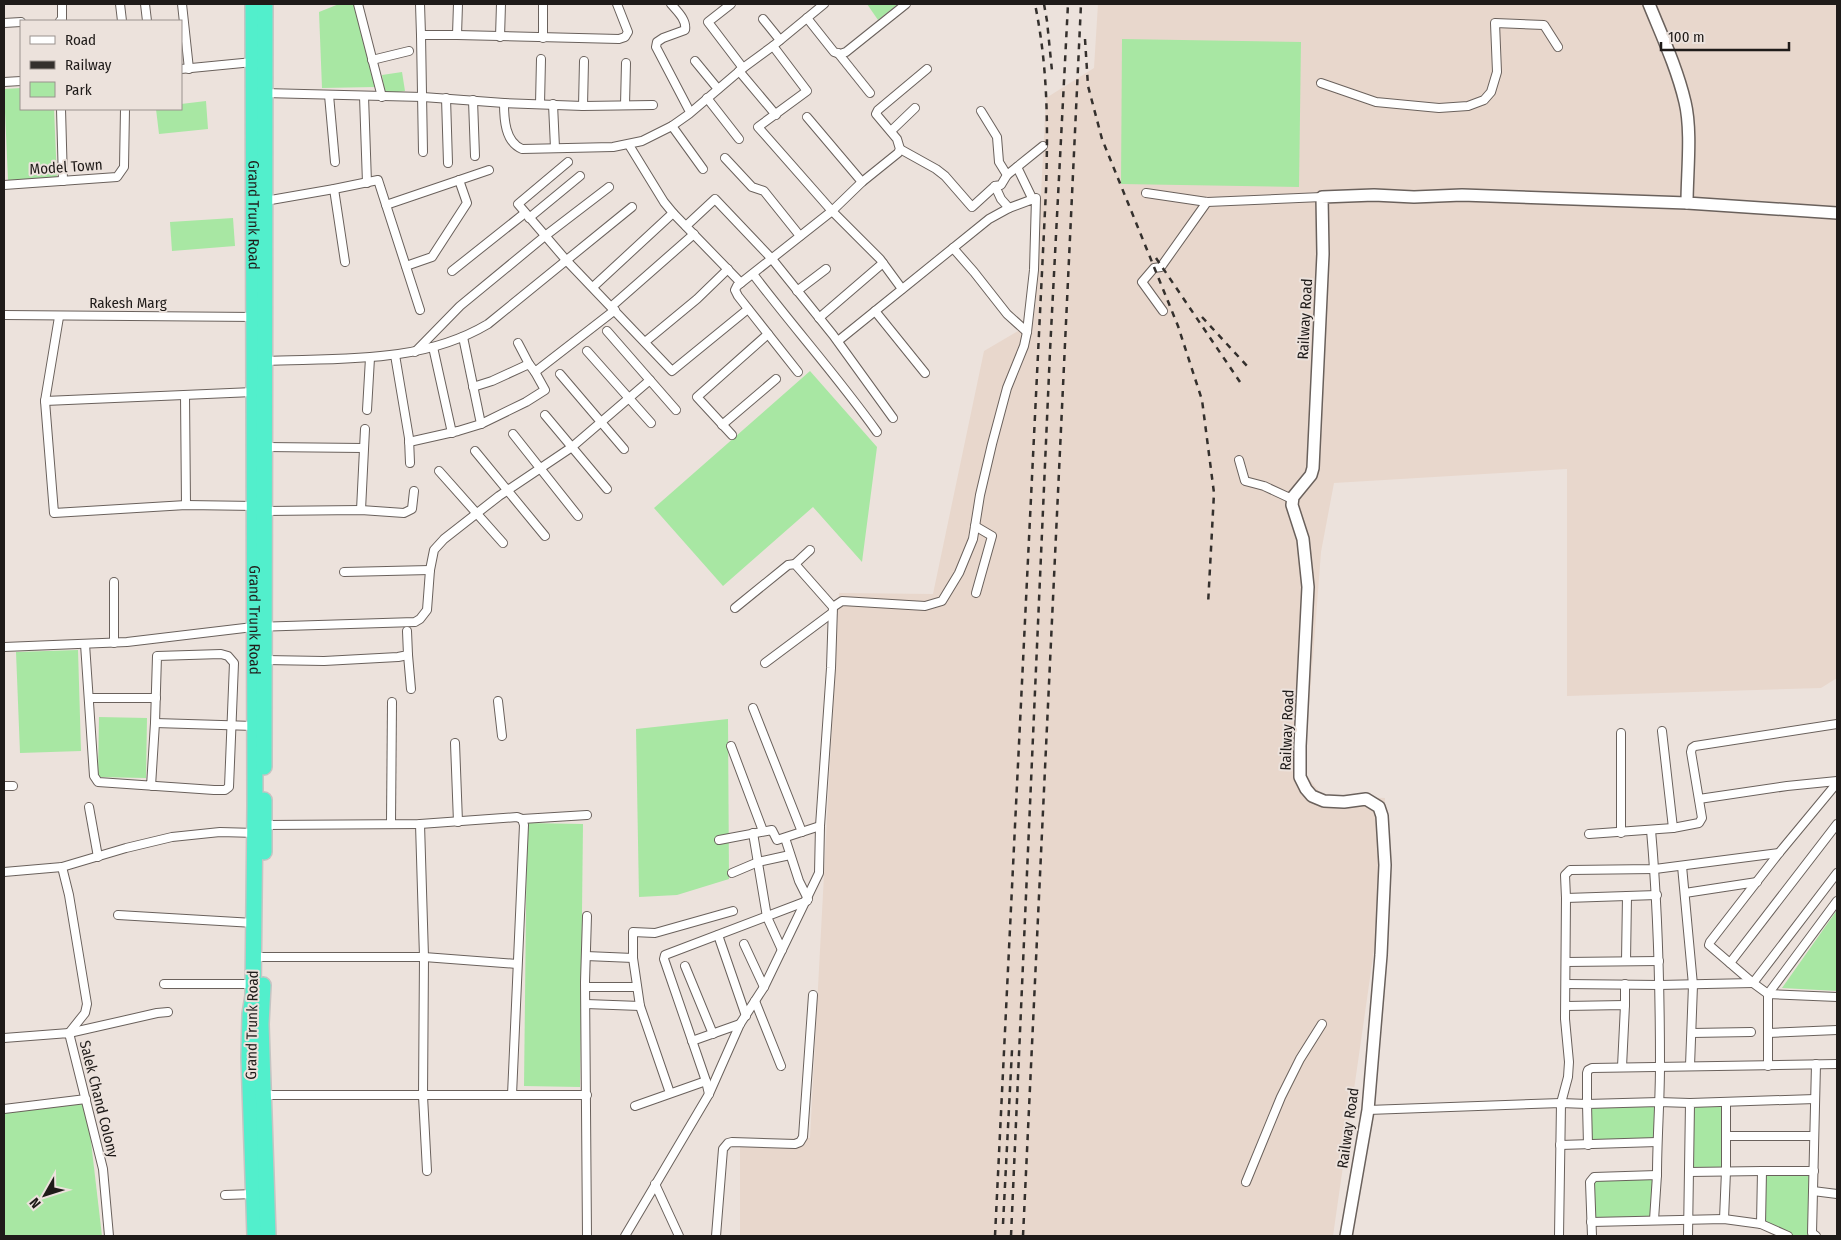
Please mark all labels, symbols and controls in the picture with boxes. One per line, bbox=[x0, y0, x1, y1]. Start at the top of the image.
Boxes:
legend bbox=[20, 20, 182, 110]
scale bar bbox=[1661, 20, 1788, 52]
text: 100 m bbox=[1668, 28, 1705, 46]
text: Road bbox=[65, 31, 96, 49]
text: Railway bbox=[65, 56, 112, 74]
text: Park bbox=[65, 81, 92, 99]
street label: Model Town bbox=[29, 155, 103, 179]
street label: Grand Trunk Road bbox=[244, 160, 263, 270]
street label: Railway Road bbox=[1294, 278, 1316, 360]
street label: Rakesh Marg bbox=[89, 294, 167, 312]
street label: Grand Trunk Road bbox=[245, 565, 264, 675]
street label: Railway Road bbox=[1277, 689, 1297, 771]
street label: Grand Trunk Road bbox=[242, 970, 262, 1080]
street label: Salek Chand Colony bbox=[76, 1039, 122, 1160]
street label: Railway Road bbox=[1333, 1087, 1363, 1169]
north arrow bbox=[20, 1170, 70, 1220]
text: N bbox=[26, 1194, 45, 1211]

